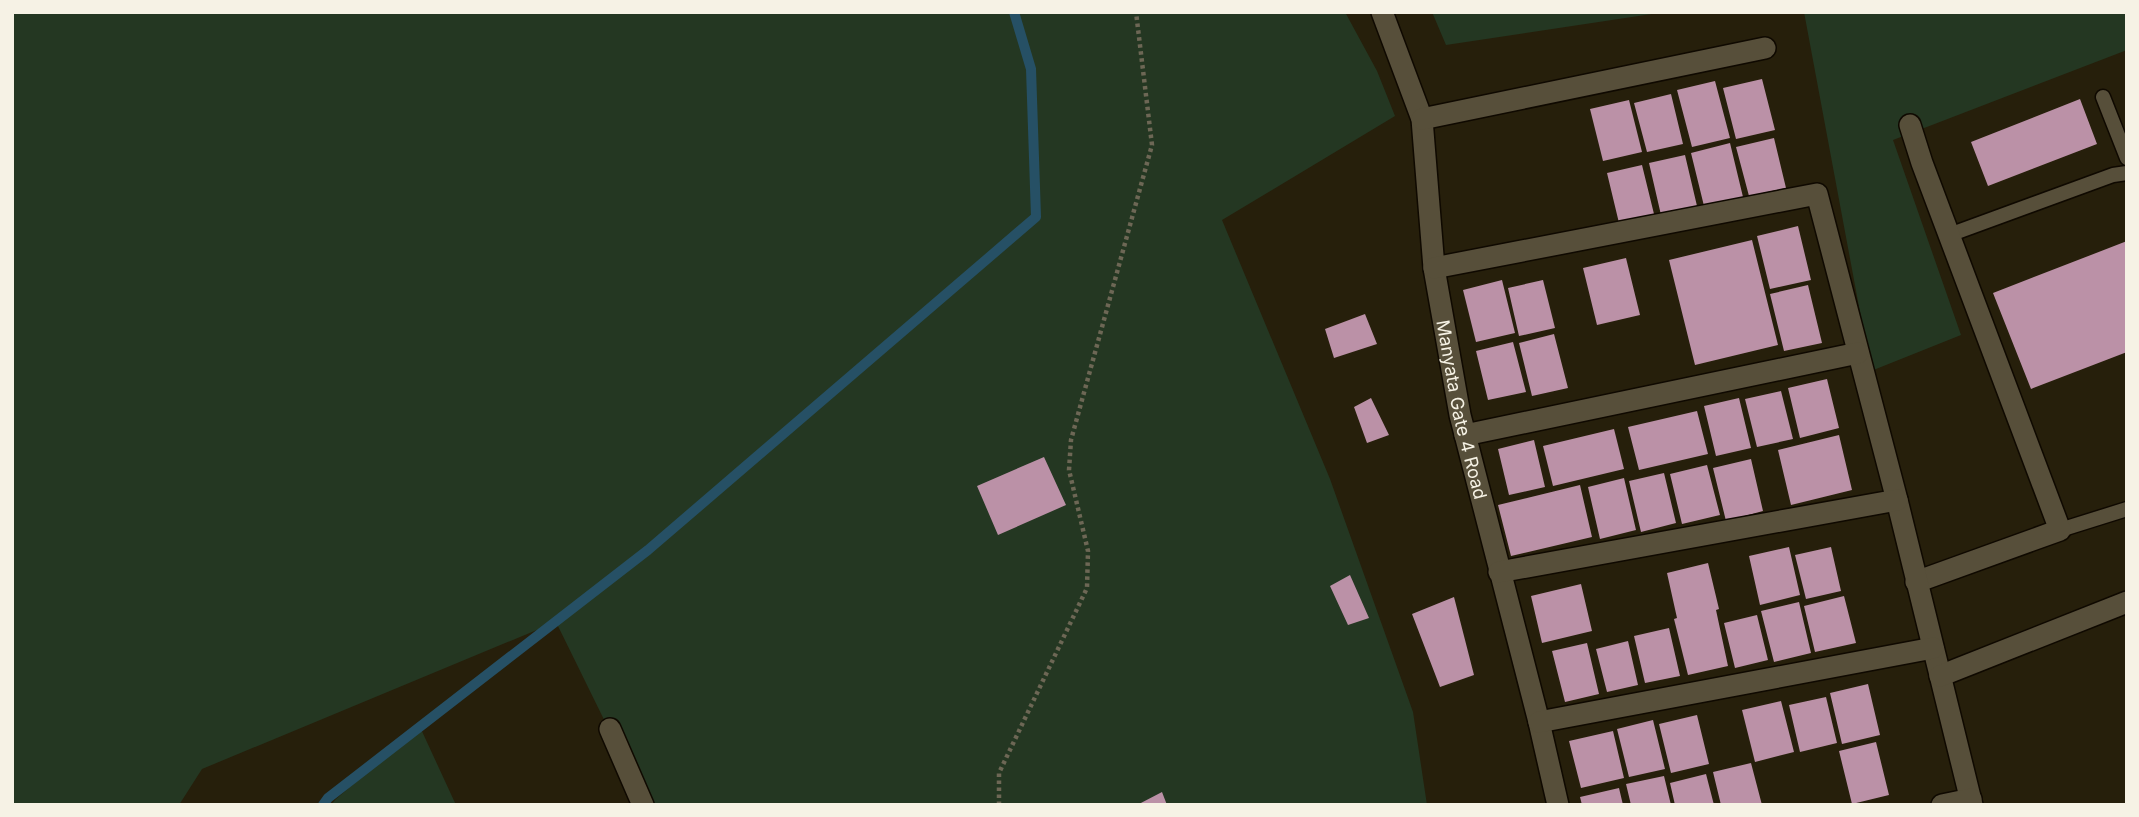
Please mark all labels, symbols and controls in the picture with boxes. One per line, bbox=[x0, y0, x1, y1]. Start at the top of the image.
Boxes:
street label: Manyata Gate 4 Road bbox=[1433, 318, 1492, 501]

